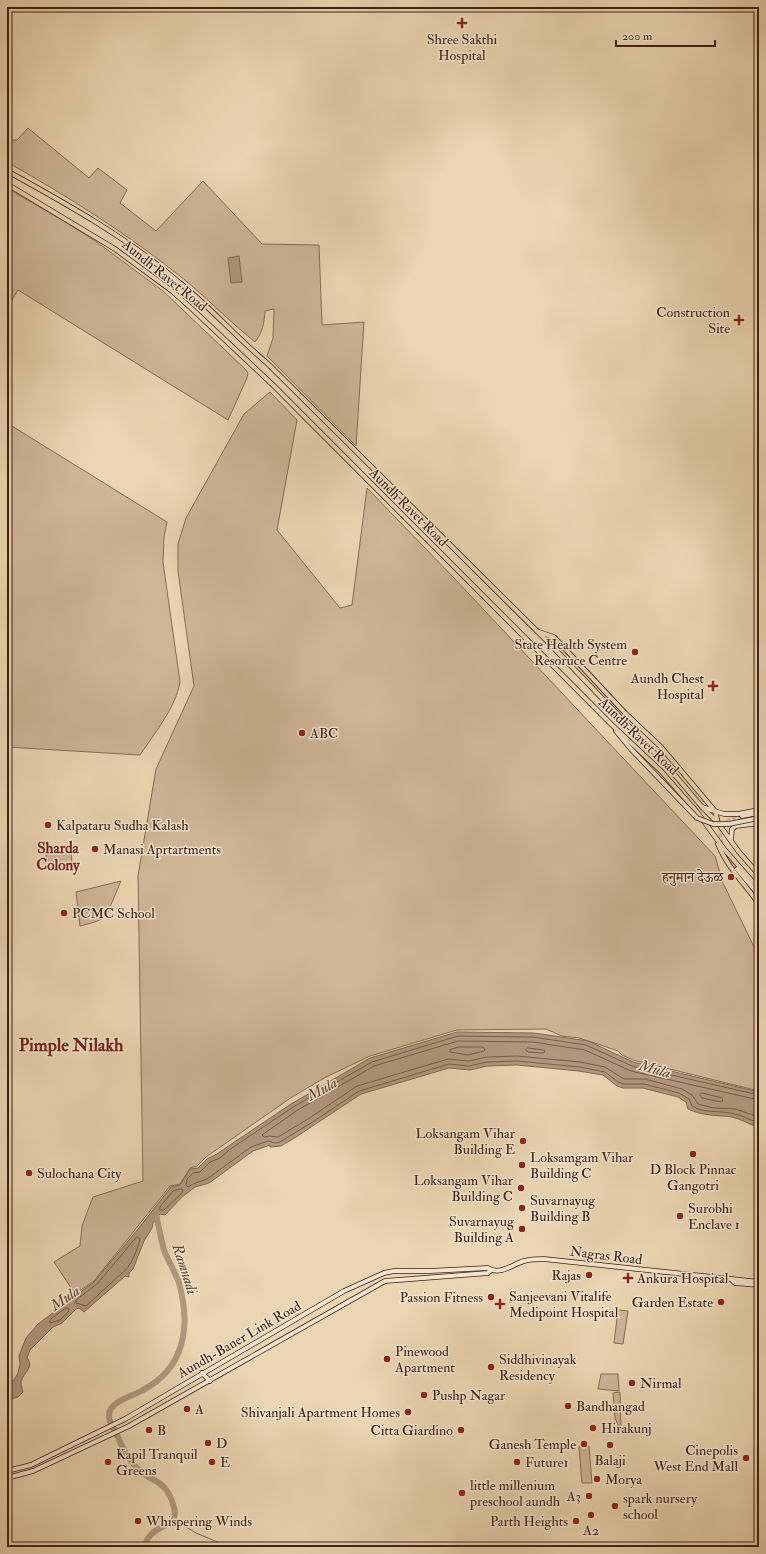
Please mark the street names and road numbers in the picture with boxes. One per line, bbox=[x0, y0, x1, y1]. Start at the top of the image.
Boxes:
street label: Aundh Ravet Road bbox=[118, 235, 211, 315]
street label: Aundh Ravet Road bbox=[365, 464, 452, 550]
street label: Aundh Ravet Road bbox=[594, 693, 682, 779]
street label: Nagras Road bbox=[569, 1243, 643, 1268]
street label: Aundh-Baner Link Road bbox=[174, 1297, 304, 1382]

